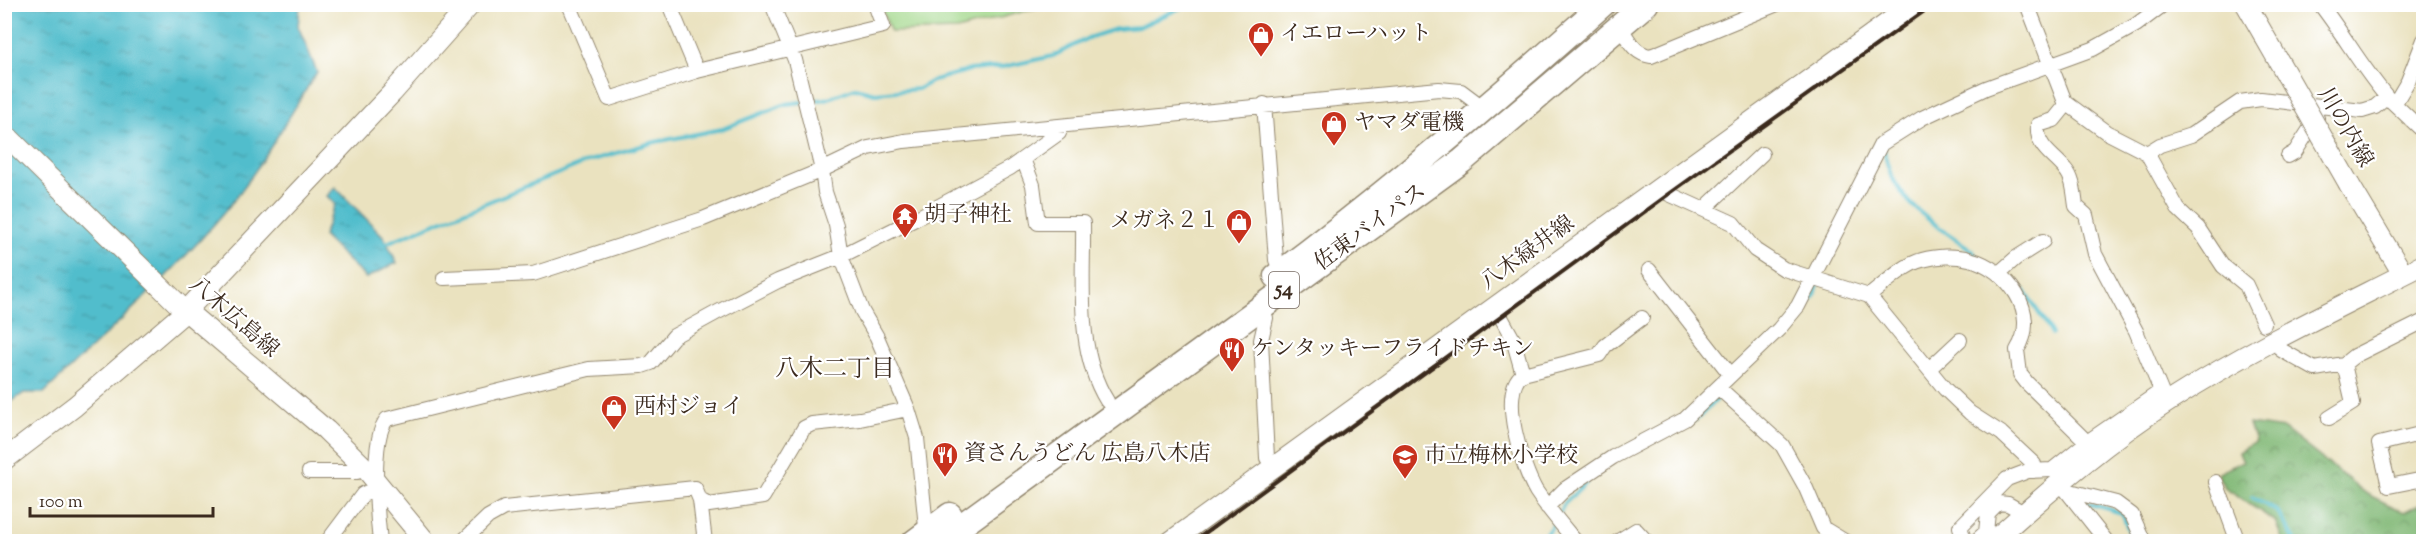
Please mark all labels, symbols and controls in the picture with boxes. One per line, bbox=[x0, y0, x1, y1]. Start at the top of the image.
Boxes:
place label: イエローハット bbox=[1280, 19, 1432, 51]
shop icon: イエローハット bbox=[1246, 20, 1276, 58]
street label: 川の内線 bbox=[2308, 82, 2380, 174]
place label: ヤマダ電機 bbox=[1354, 108, 1464, 140]
shop icon: ヤマダ電機 bbox=[1319, 109, 1349, 147]
street label: 佐東バイパス bbox=[1308, 176, 1434, 280]
place label: 胡子神社 bbox=[924, 200, 1012, 232]
temple icon: 胡子神社 bbox=[890, 201, 920, 239]
place label: メガネ２１ bbox=[1110, 206, 1220, 238]
shop icon: メガネ２１ bbox=[1224, 207, 1254, 245]
street label: 八木緑井線 bbox=[1474, 209, 1582, 299]
street label: 八木広島線 bbox=[181, 270, 285, 366]
road number: 54 bbox=[1269, 272, 1299, 308]
place label: ケンタッキーフライドチキン bbox=[1252, 334, 1534, 366]
restaurant icon: ケンタッキーフライドチキン bbox=[1217, 335, 1247, 373]
district label: 八木二丁目 bbox=[775, 353, 895, 387]
place label: 西村ジョイ bbox=[634, 392, 744, 424]
shop icon: 西村ジョイ bbox=[599, 393, 629, 431]
place label: 資さんうどん 広島八木店 bbox=[964, 439, 1211, 471]
restaurant icon: 資さんうどん 広島八木店 bbox=[930, 440, 960, 478]
place label: 市立梅林小学校 bbox=[1424, 441, 1578, 473]
school or university icon: 市立梅林小学校 bbox=[1390, 442, 1420, 480]
scale bar bbox=[30, 480, 213, 518]
text: 100 m bbox=[39, 490, 83, 516]

